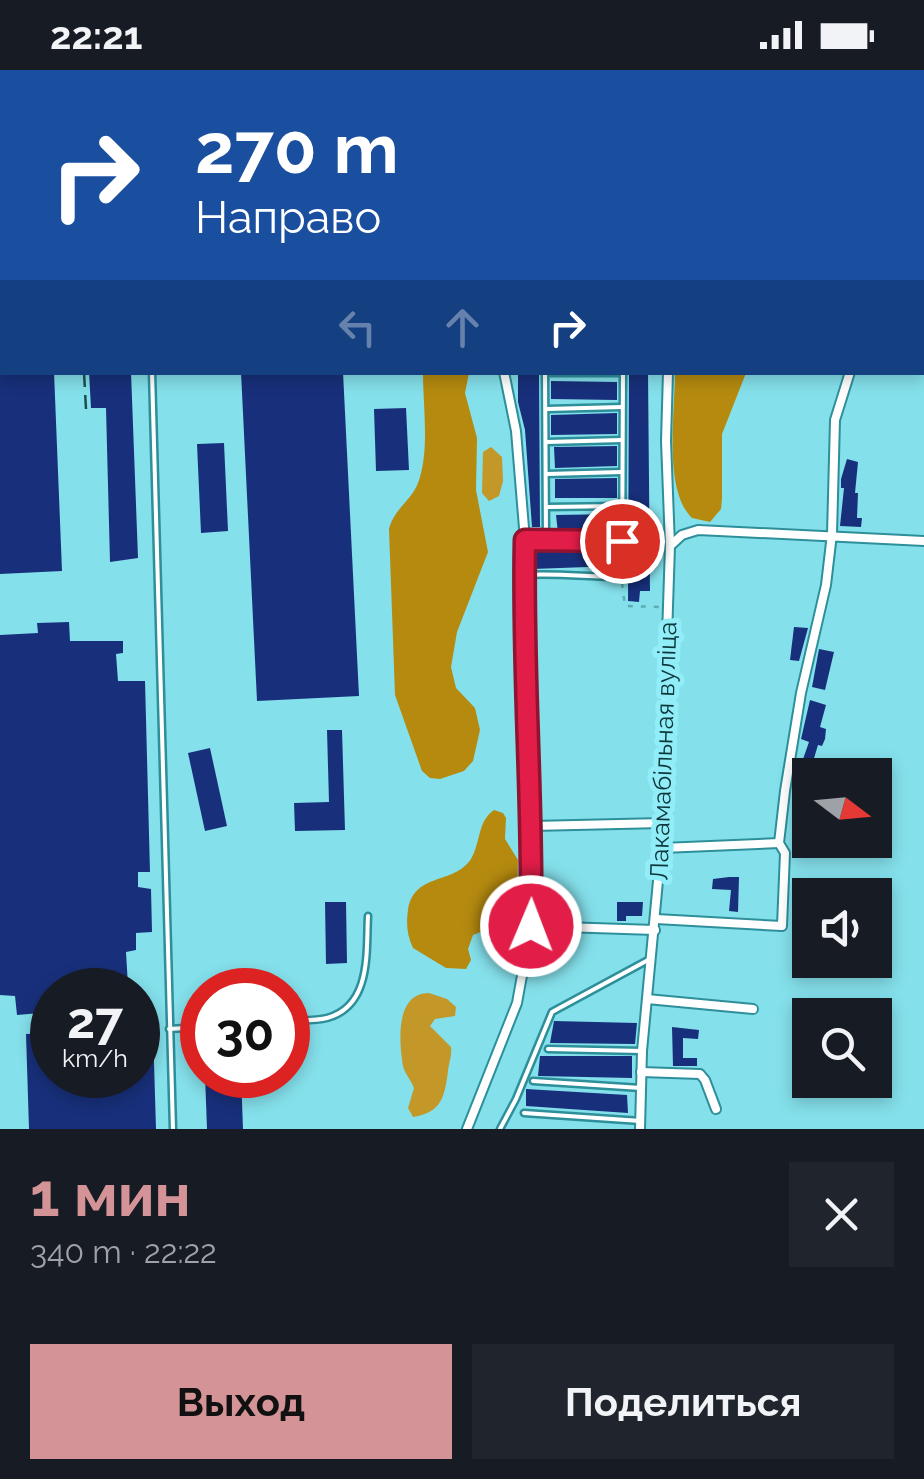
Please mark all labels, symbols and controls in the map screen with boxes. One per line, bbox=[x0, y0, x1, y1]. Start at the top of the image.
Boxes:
text: 22:21 bbox=[50, 13, 142, 58]
text: 270 m bbox=[195, 107, 399, 189]
icon: right bbox=[30, 110, 160, 240]
text: Направо bbox=[195, 191, 381, 244]
icon: left bbox=[330, 300, 385, 355]
icon: ahead bbox=[435, 300, 490, 355]
icon: right bbox=[540, 300, 595, 355]
pin bbox=[580, 499, 665, 584]
icon: arrive bbox=[595, 514, 650, 569]
street label: Лакамабільная вуліца bbox=[643, 621, 683, 881]
north arrow bbox=[792, 758, 892, 858]
map controls bbox=[792, 758, 892, 1098]
position arrow bbox=[479, 874, 583, 978]
button: sound bbox=[792, 878, 892, 978]
speed limit sign: 30 bbox=[180, 968, 310, 1098]
text: 27 bbox=[67, 991, 123, 1050]
button: search bbox=[792, 998, 892, 1098]
text: km/h bbox=[62, 1043, 128, 1073]
text: 1 мин bbox=[30, 1160, 191, 1230]
button: close bbox=[789, 1162, 894, 1267]
text: 340 m · 22:22 bbox=[30, 1233, 217, 1270]
button: Выход bbox=[30, 1344, 452, 1459]
button: Поделиться bbox=[472, 1344, 894, 1459]

